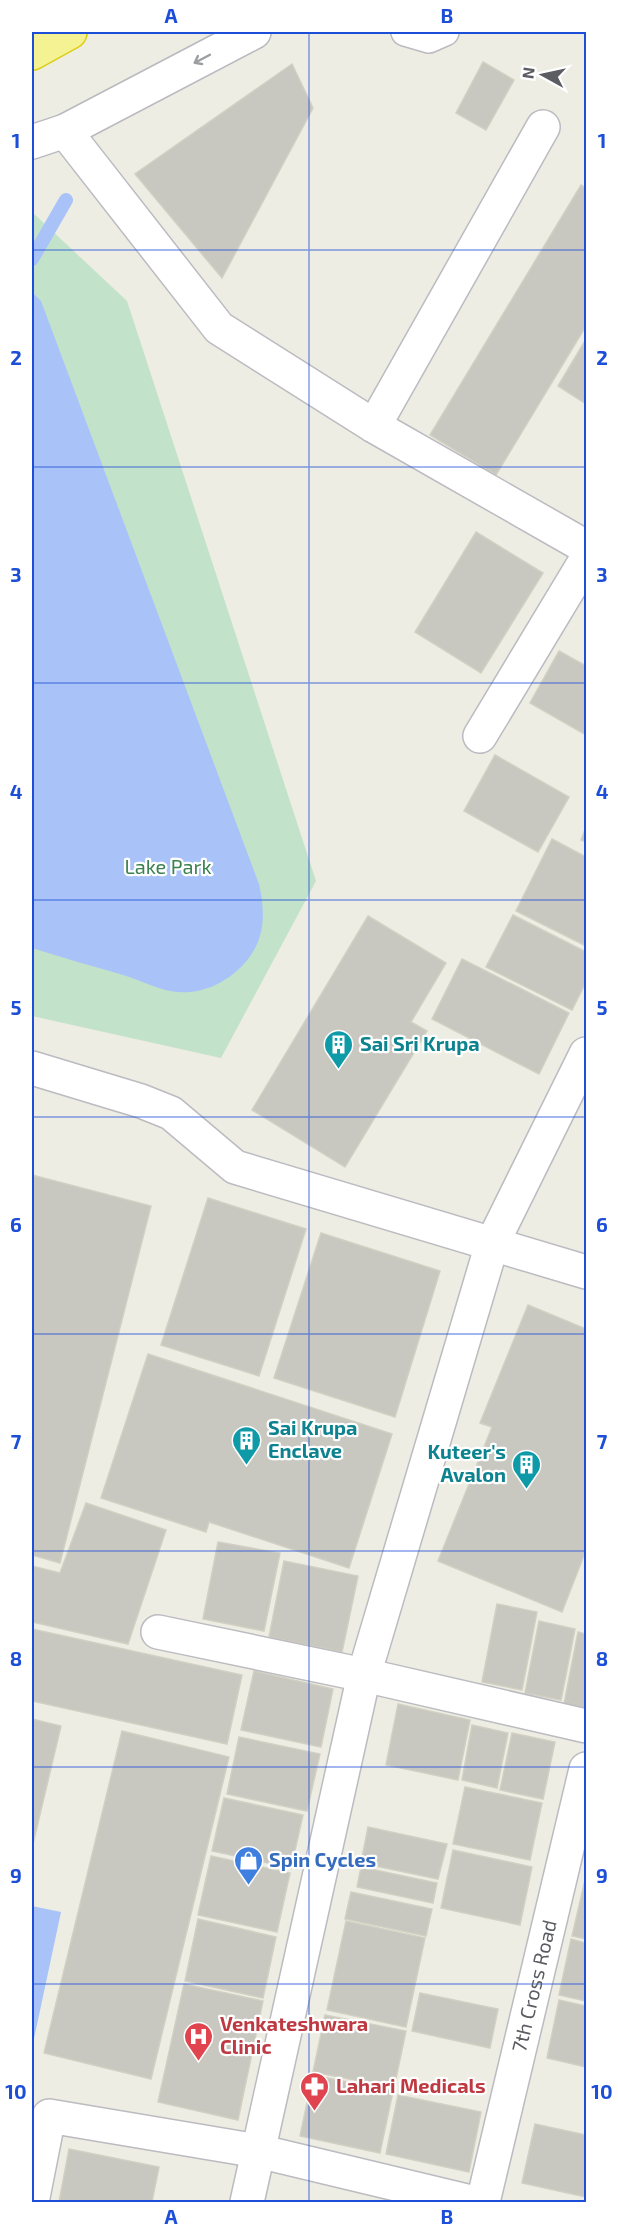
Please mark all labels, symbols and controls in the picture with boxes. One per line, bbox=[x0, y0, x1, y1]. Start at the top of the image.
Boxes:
text: A bbox=[164, 3, 178, 27]
text: B bbox=[441, 3, 453, 27]
north arrow bbox=[513, 45, 573, 105]
one-way arrow bbox=[194, 53, 211, 65]
text: N bbox=[517, 66, 538, 80]
text: 1 bbox=[12, 128, 20, 152]
text: 1 bbox=[598, 128, 606, 152]
text: 2 bbox=[10, 345, 22, 369]
text: 2 bbox=[596, 345, 608, 369]
text: 3 bbox=[10, 562, 22, 586]
text: 3 bbox=[596, 562, 608, 586]
text: 4 bbox=[10, 779, 23, 803]
text: 4 bbox=[596, 779, 609, 803]
park label: Lake Park bbox=[124, 854, 212, 878]
text: 5 bbox=[10, 995, 22, 1019]
text: 5 bbox=[596, 995, 608, 1019]
building icon: Sai Sri Krupa bbox=[323, 1028, 355, 1070]
place label: Sai Sri Krupa bbox=[360, 1031, 480, 1055]
text: 6 bbox=[10, 1212, 22, 1236]
text: 6 bbox=[596, 1212, 608, 1236]
place label: Sai Krupa Enclave bbox=[268, 1415, 357, 1462]
building icon: Sai Krupa Enclave bbox=[231, 1424, 263, 1466]
text: 7 bbox=[11, 1429, 22, 1453]
text: 7 bbox=[597, 1429, 608, 1453]
place label: Kuteer's Avalon bbox=[427, 1439, 506, 1486]
building icon: Kuteer's Avalon bbox=[511, 1448, 543, 1490]
text: 8 bbox=[10, 1646, 22, 1670]
text: 8 bbox=[596, 1646, 608, 1670]
shop icon: Spin Cycles bbox=[232, 1844, 264, 1886]
place label: Spin Cycles bbox=[269, 1847, 376, 1872]
text: 9 bbox=[10, 1863, 22, 1887]
text: 9 bbox=[596, 1863, 608, 1887]
street label: 7th Cross Road bbox=[506, 1917, 561, 2054]
place label: Venkateshwara Clinic bbox=[220, 2011, 368, 2058]
hospital icon: Venkateshwara Clinic bbox=[183, 2020, 215, 2062]
pharmacy icon: Lahari Medicals bbox=[299, 2070, 331, 2112]
place label: Lahari Medicals bbox=[336, 2073, 486, 2097]
text: 10 bbox=[5, 2079, 27, 2103]
text: 10 bbox=[591, 2079, 613, 2103]
text: A bbox=[164, 2204, 178, 2228]
text: B bbox=[441, 2204, 453, 2228]

